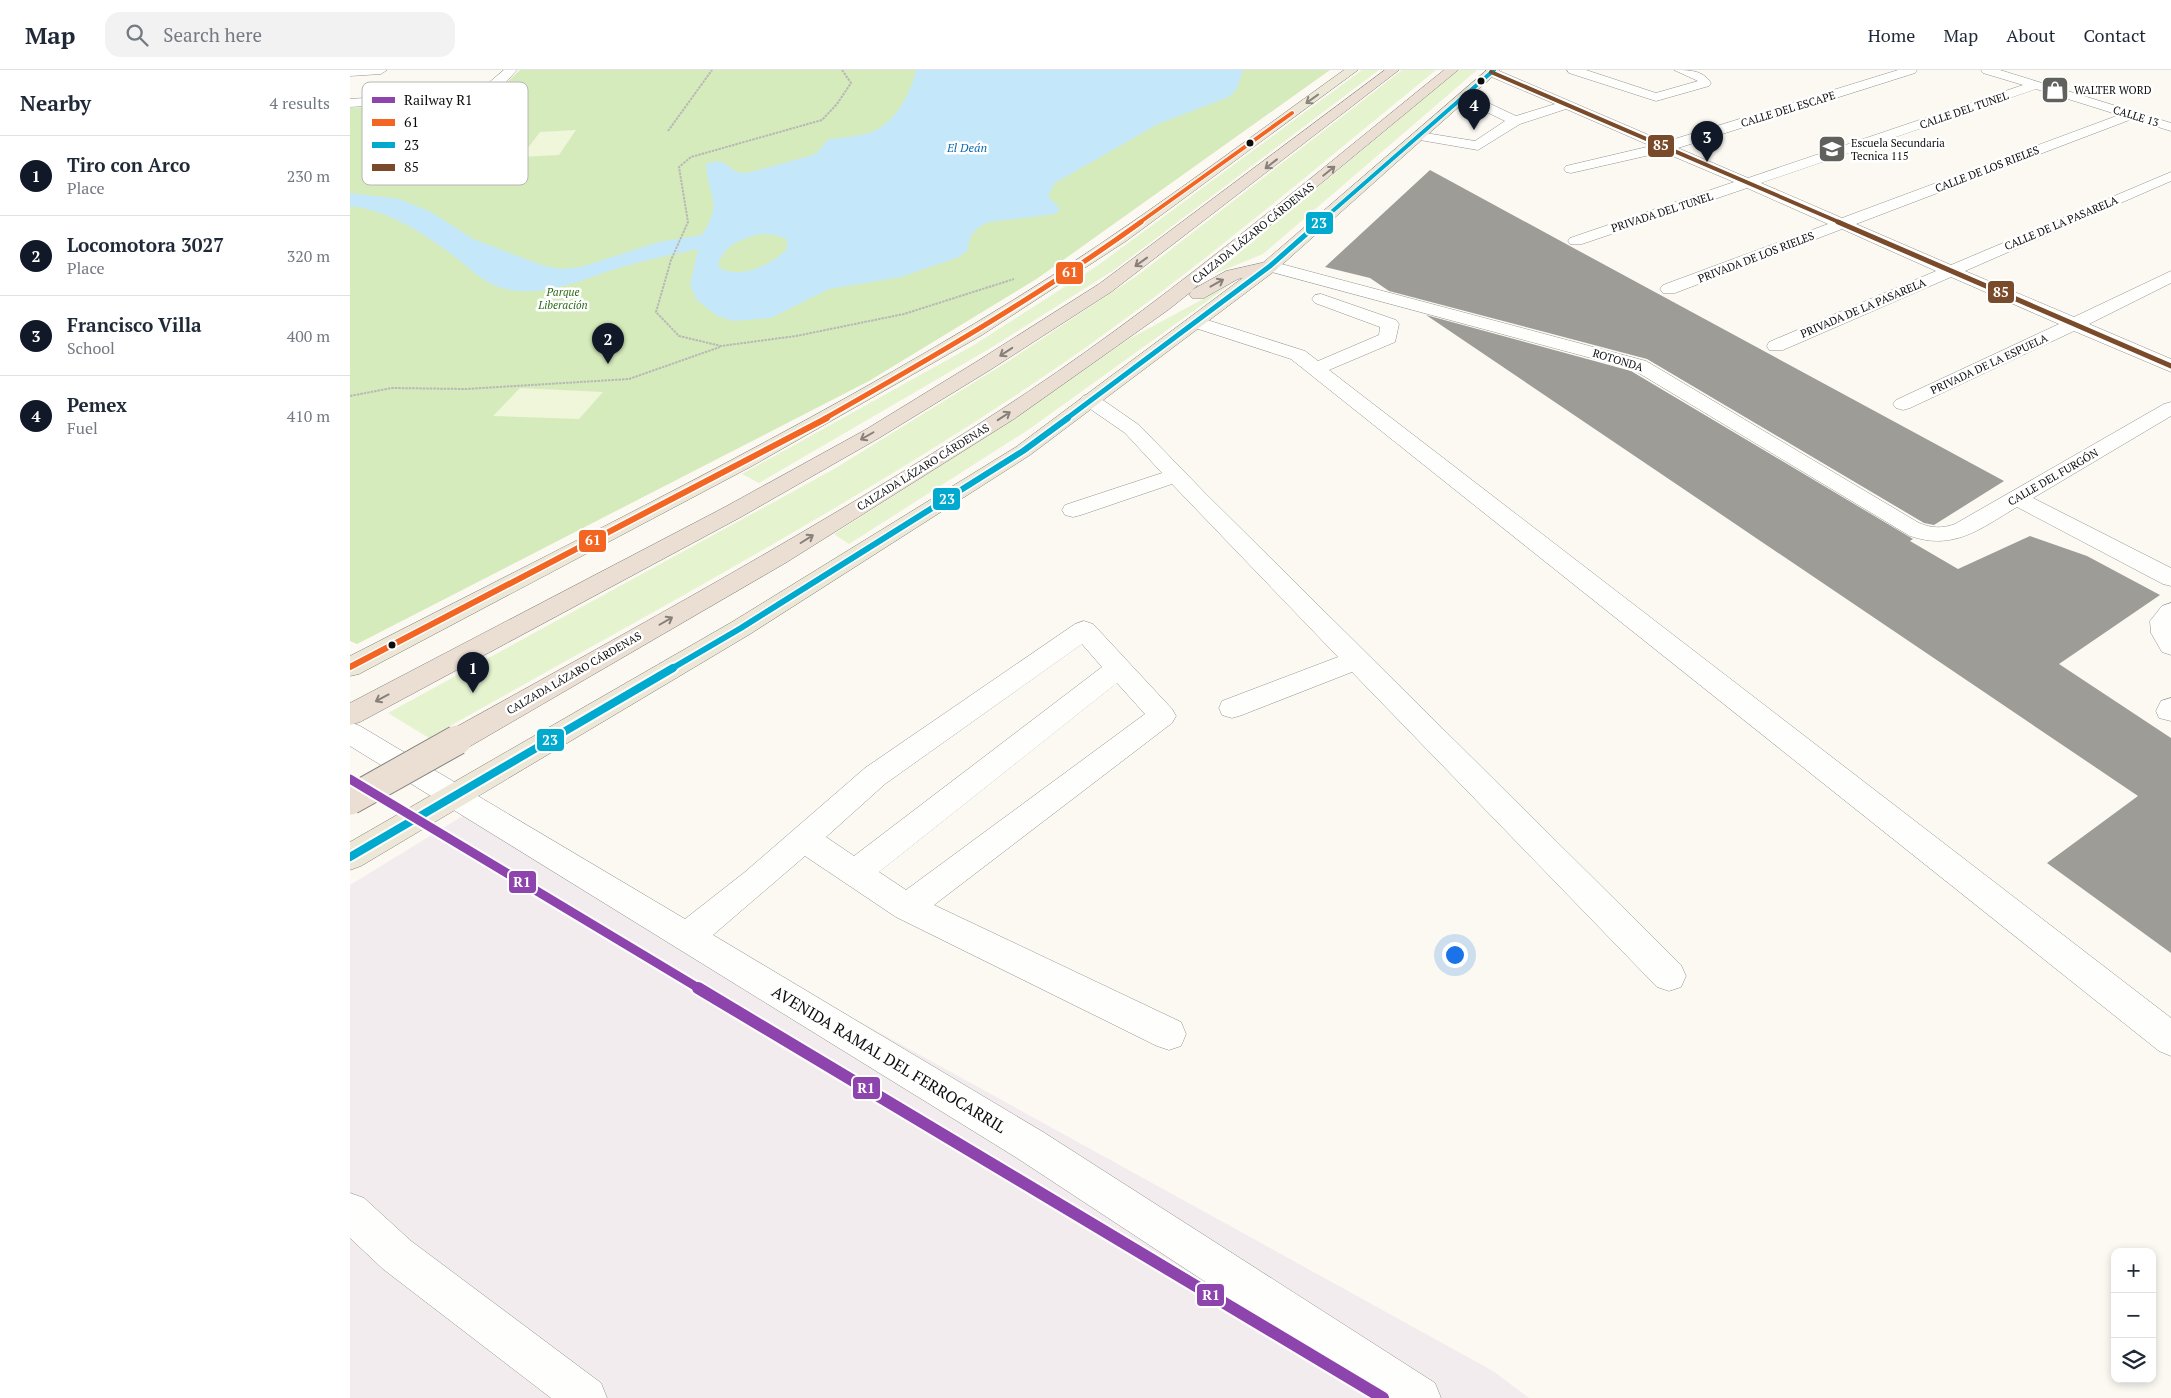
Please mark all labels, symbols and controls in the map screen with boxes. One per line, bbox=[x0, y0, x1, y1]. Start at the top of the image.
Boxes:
search box bbox=[105, 12, 455, 57]
text: Map bbox=[25, 19, 75, 51]
icon: search bbox=[123, 21, 151, 49]
text: Search here bbox=[163, 22, 262, 47]
text: Home bbox=[1868, 23, 1915, 47]
text: Map bbox=[1943, 23, 1978, 47]
text: About bbox=[2006, 23, 2055, 47]
text: Contact bbox=[2083, 23, 2146, 47]
shop icon: WALTER WORD bbox=[2040, 75, 2070, 105]
unlabelled marker bbox=[1476, 76, 1486, 86]
legend bbox=[362, 82, 528, 185]
place label: WALTER WORD bbox=[2074, 83, 2152, 97]
street label: CALLE DEL ESCAPE bbox=[1739, 88, 1837, 130]
street label: CALLE DEL TUNEL bbox=[1918, 88, 2010, 132]
text: Nearby bbox=[20, 89, 91, 117]
pin: 4 bbox=[1458, 89, 1490, 130]
text: Railway R1 bbox=[404, 90, 473, 109]
text: 4 results bbox=[270, 92, 330, 114]
one-way arrow bbox=[1306, 93, 1319, 104]
street label: CALLE 13 bbox=[2111, 102, 2161, 130]
text: 61 bbox=[404, 112, 419, 131]
pin: 3 bbox=[1691, 121, 1723, 162]
line badge: 85 bbox=[1647, 134, 1675, 158]
school or university icon: Escuela Secundaria Tecnica 115 bbox=[1817, 134, 1847, 164]
text: 23 bbox=[404, 135, 419, 154]
text: 85 bbox=[1653, 135, 1669, 154]
place label: Escuela Secundaria Tecnica 115 bbox=[1851, 136, 1945, 163]
unlabelled marker bbox=[1245, 138, 1255, 148]
water label: El Deán bbox=[946, 140, 987, 155]
street label: CALLE DE LOS RIELES bbox=[1933, 143, 2041, 195]
text: Tiro con Arco bbox=[67, 152, 190, 177]
text: 85 bbox=[404, 157, 419, 176]
one-way arrow bbox=[1265, 158, 1278, 169]
text: 1 bbox=[31, 165, 41, 187]
text: 230 m bbox=[287, 165, 330, 187]
one-way arrow bbox=[1323, 165, 1336, 177]
text: Place bbox=[67, 177, 105, 199]
street label: CALZADA LÁZARO CÁRDENAS bbox=[1189, 179, 1317, 287]
street label: PRIVADA DEL TUNEL bbox=[1609, 189, 1715, 235]
street label: CALLE DE LA PASARELA bbox=[2002, 193, 2120, 253]
line badge: 23 bbox=[1305, 211, 1334, 235]
text: 23 bbox=[1311, 213, 1327, 232]
street label: PRIVADA DE LOS RIELES bbox=[1696, 228, 1816, 286]
text: Locomotora 3027 bbox=[67, 232, 224, 257]
text: 2 bbox=[31, 245, 41, 267]
text: 320 m bbox=[287, 245, 330, 267]
one-way arrow bbox=[1135, 256, 1148, 267]
text: Place bbox=[67, 257, 105, 279]
line badge: 61 bbox=[1055, 261, 1084, 285]
text: 61 bbox=[1062, 262, 1078, 281]
street label: PRIVADA DE LA PASARELA bbox=[1798, 275, 1928, 341]
one-way arrow bbox=[1210, 278, 1224, 288]
line badge: 85 bbox=[1987, 280, 2015, 304]
text: 85 bbox=[1993, 282, 2009, 301]
park label: Parque Liberación bbox=[537, 285, 588, 312]
text: Francisco Villa bbox=[67, 312, 202, 337]
pin: 2 bbox=[592, 323, 624, 364]
text: 3 bbox=[31, 325, 41, 347]
text: 400 m bbox=[287, 325, 330, 347]
street label: PRIVADA DE LA ESPUELA bbox=[1928, 330, 2050, 397]
text: School bbox=[67, 337, 115, 359]
street label: ROTONDA bbox=[1591, 346, 1645, 374]
one-way arrow bbox=[1000, 347, 1014, 357]
text: Pemex bbox=[67, 392, 127, 417]
text: 4 bbox=[31, 405, 41, 427]
text: 410 m bbox=[287, 405, 330, 427]
one-way arrow bbox=[997, 411, 1011, 421]
text: Fuel bbox=[67, 417, 98, 439]
street label: CALZADA LÁZARO CÁRDENAS bbox=[854, 420, 992, 514]
one-way arrow bbox=[860, 431, 875, 441]
street label: CALLE DEL FURGÓN bbox=[2005, 445, 2101, 509]
line badge: 23 bbox=[932, 487, 961, 511]
text: 23 bbox=[939, 489, 955, 508]
line badge: 61 bbox=[578, 529, 607, 553]
text: 61 bbox=[585, 530, 601, 549]
one-way arrow bbox=[800, 534, 814, 545]
one-way arrow bbox=[659, 616, 674, 626]
street label: CALZADA LÁZARO CÁRDENAS bbox=[504, 629, 644, 717]
unlabelled marker bbox=[387, 640, 397, 650]
pin: 1 bbox=[457, 652, 489, 693]
one-way arrow bbox=[375, 694, 390, 703]
line badge: 23 bbox=[536, 728, 565, 752]
text: 23 bbox=[542, 730, 558, 749]
line badge: R1 bbox=[508, 870, 537, 894]
text: R1 bbox=[513, 872, 531, 891]
your location bbox=[1442, 942, 1468, 968]
street label: AVENIDA RAMAL DEL FERROCARRIL bbox=[768, 980, 1010, 1138]
line badge: R1 bbox=[852, 1076, 881, 1100]
text: R1 bbox=[857, 1078, 875, 1097]
map controls bbox=[2111, 1248, 2156, 1383]
button: + bbox=[2111, 1248, 2156, 1293]
line badge: R1 bbox=[1196, 1283, 1225, 1307]
text: R1 bbox=[1202, 1285, 1220, 1304]
button: − bbox=[2111, 1293, 2156, 1338]
button: layers bbox=[2111, 1338, 2156, 1383]

